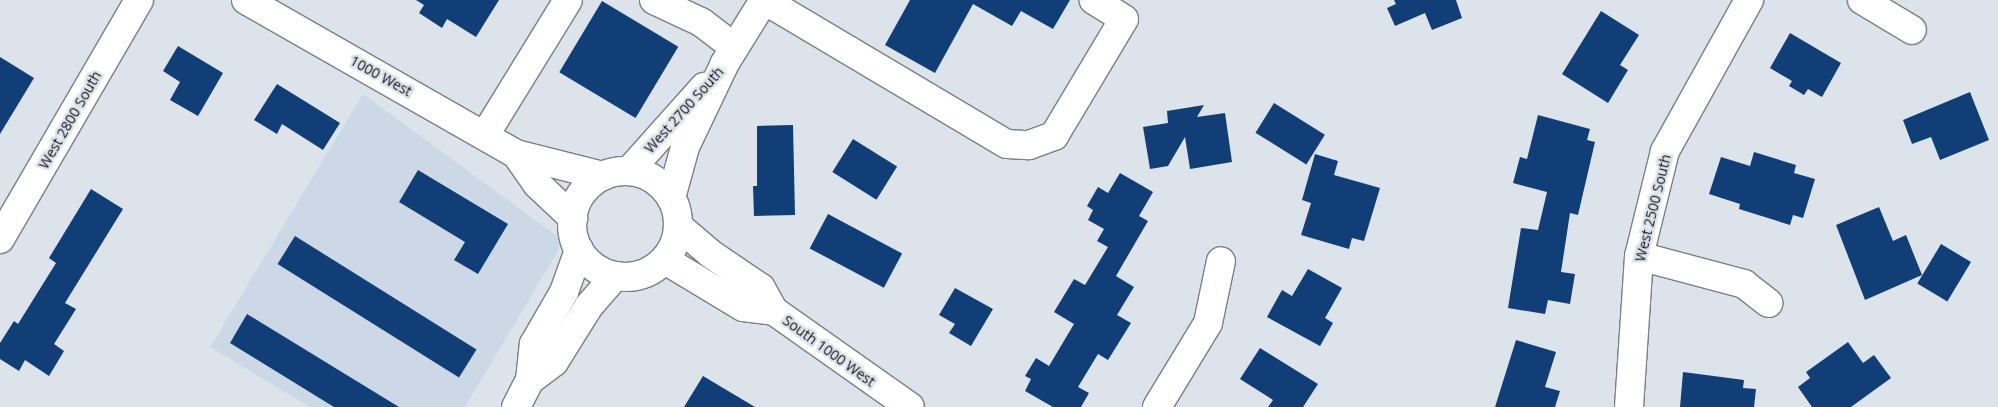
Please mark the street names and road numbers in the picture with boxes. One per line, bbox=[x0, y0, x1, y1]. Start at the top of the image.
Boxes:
street label: 1000 West bbox=[347, 52, 415, 100]
street label: West 2700 South bbox=[641, 64, 727, 156]
street label: West 2800 South bbox=[35, 68, 105, 172]
street label: West 2500 South bbox=[1632, 153, 1674, 263]
street label: South 1000 West bbox=[780, 312, 878, 390]

